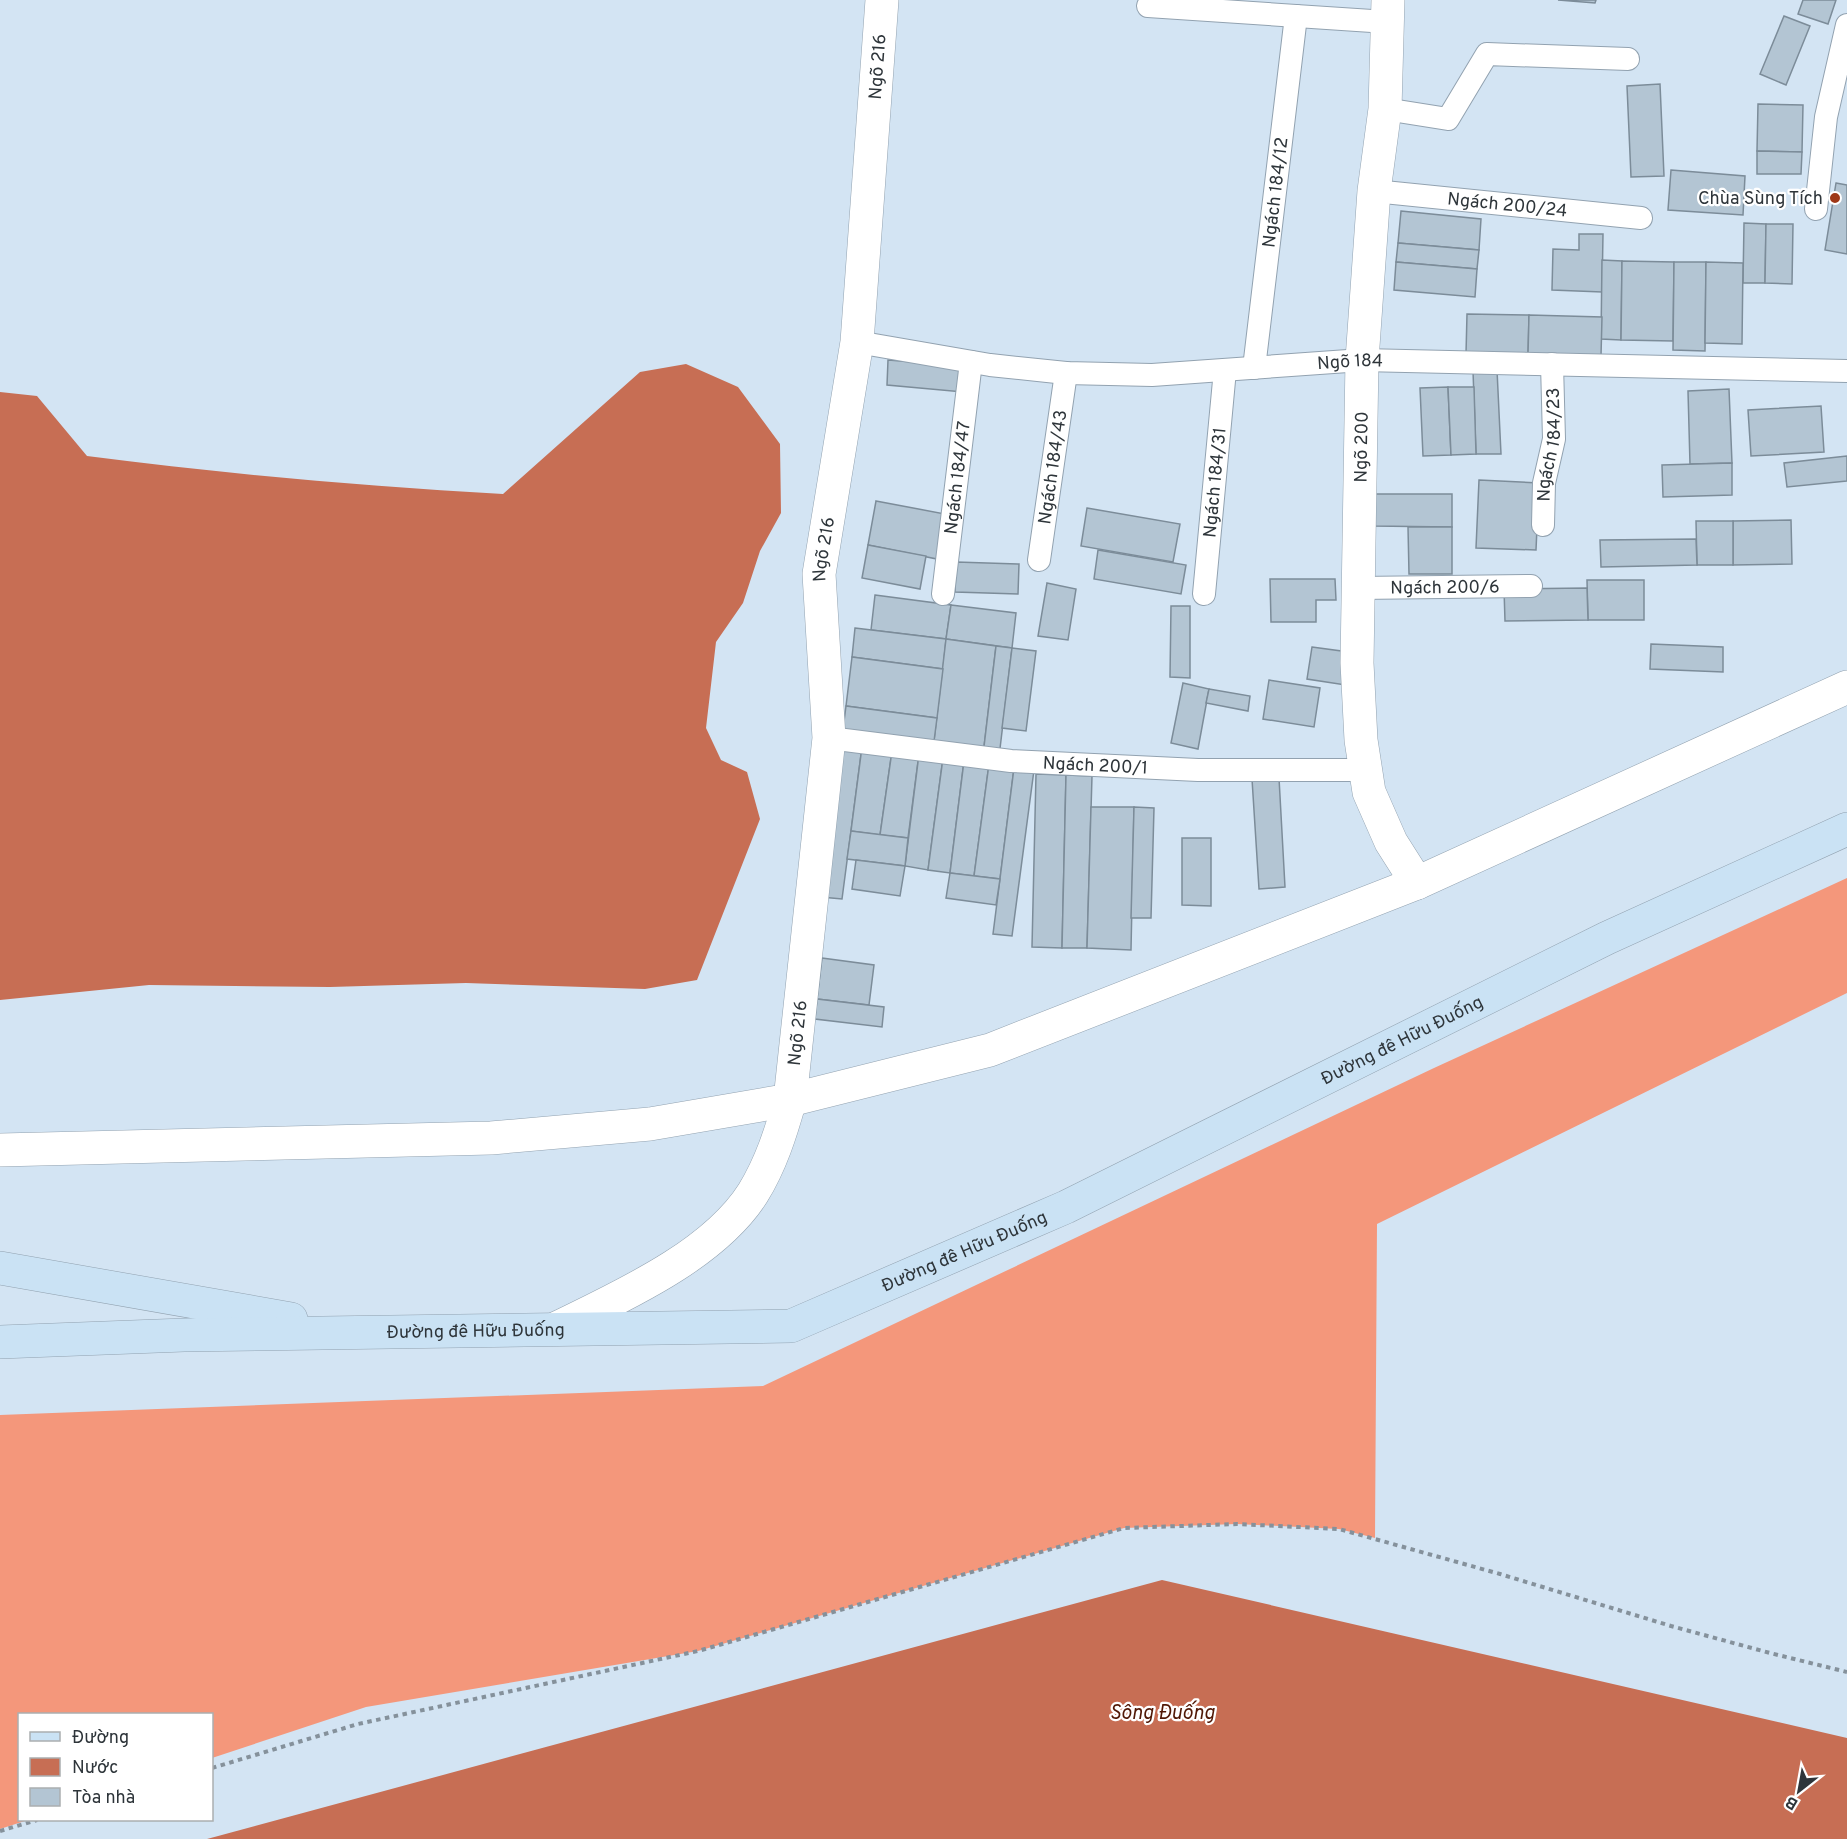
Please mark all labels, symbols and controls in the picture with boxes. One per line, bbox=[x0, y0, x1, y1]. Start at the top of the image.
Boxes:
street label: Ngõ 216 bbox=[865, 33, 892, 100]
street label: Ngách 184/12 bbox=[1258, 136, 1294, 249]
street label: Ngách 200/24 bbox=[1446, 188, 1568, 223]
place label: Chùa Sùng Tích bbox=[1698, 188, 1823, 211]
marker: Chùa Sùng Tích bbox=[1828, 191, 1842, 205]
street label: Ngõ 184 bbox=[1316, 350, 1383, 376]
street label: Ngách 184/23 bbox=[1534, 387, 1567, 502]
street label: Ngách 184/43 bbox=[1034, 408, 1074, 526]
street label: Ngõ 200 bbox=[1350, 411, 1375, 483]
street label: Ngách 184/47 bbox=[940, 420, 977, 536]
street label: Ngách 184/31 bbox=[1199, 426, 1233, 539]
street label: Ngõ 216 bbox=[809, 515, 841, 582]
street label: Ngách 200/6 bbox=[1390, 576, 1500, 601]
street label: Ngách 200/1 bbox=[1042, 753, 1149, 781]
street label: Đường đê Hữu Đuống bbox=[1318, 991, 1487, 1091]
street label: Ngõ 216 bbox=[784, 999, 814, 1067]
street label: Đường đê Hữu Đuống bbox=[879, 1206, 1051, 1298]
street label: Đường đê Hữu Đuống bbox=[387, 1319, 565, 1345]
water label: Sông Đuống bbox=[1109, 1700, 1216, 1727]
legend bbox=[18, 1713, 213, 1821]
text: Đường bbox=[72, 1727, 129, 1750]
text: Nước bbox=[72, 1757, 118, 1780]
north arrow bbox=[1769, 1761, 1829, 1821]
text: Tòa nhà bbox=[72, 1787, 135, 1810]
text: B bbox=[1782, 1791, 1802, 1814]

